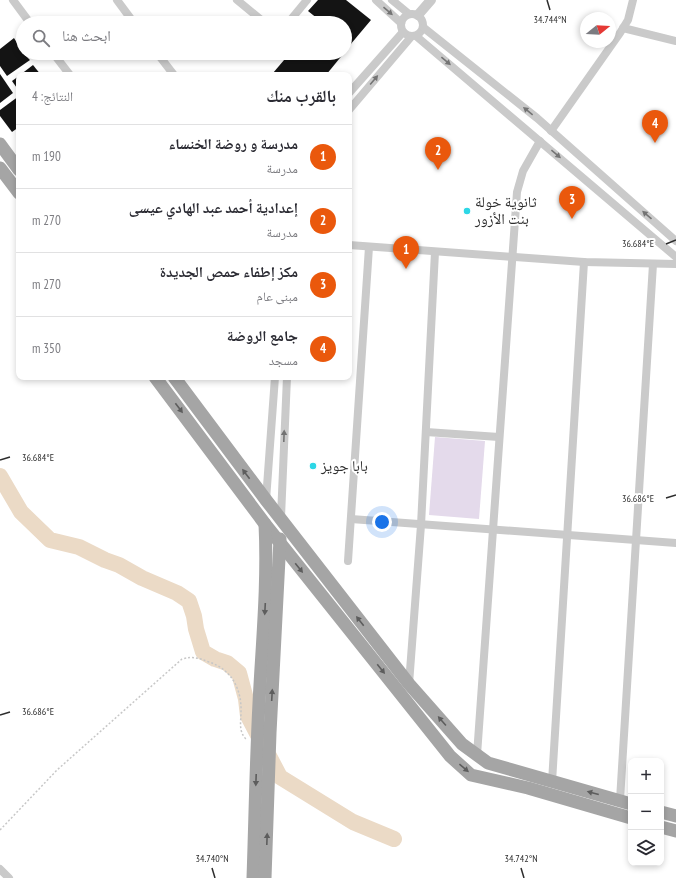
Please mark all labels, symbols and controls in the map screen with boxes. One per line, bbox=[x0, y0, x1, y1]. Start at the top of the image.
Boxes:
one-way arrow bbox=[383, 7, 394, 16]
north arrow bbox=[580, 12, 616, 48]
text: 34.744°N bbox=[533, 13, 567, 26]
search box bbox=[16, 16, 352, 60]
text: ابحث هنا bbox=[62, 26, 111, 45]
icon: search bbox=[30, 27, 52, 49]
one-way arrow bbox=[440, 57, 451, 66]
one-way arrow bbox=[370, 75, 379, 86]
text: بالقرب منك bbox=[266, 85, 336, 107]
text: النتائج: 4 bbox=[32, 88, 73, 105]
one-way arrow bbox=[522, 107, 533, 115]
pin: 4 bbox=[642, 110, 668, 143]
text: مدرسة و روضة الخنساء bbox=[168, 134, 298, 153]
pin: 2 bbox=[425, 137, 451, 170]
text: 190 m bbox=[32, 148, 61, 165]
text: 1 bbox=[320, 148, 326, 165]
one-way arrow bbox=[550, 150, 561, 159]
text: مدرسة bbox=[266, 160, 298, 177]
pin: 3 bbox=[559, 186, 585, 219]
place label: ثانوية خولة بنت الأزور bbox=[474, 192, 537, 228]
text: إعدادية أحمد عبد الهادي عيسى bbox=[129, 198, 298, 217]
marker: ثانوية خولة بنت الأزور bbox=[462, 206, 472, 216]
one-way arrow bbox=[642, 211, 652, 220]
text: 270 m bbox=[32, 212, 61, 229]
text: 2 bbox=[320, 212, 326, 229]
text: مدرسة bbox=[266, 224, 298, 241]
pin: 1 bbox=[393, 236, 419, 269]
text: 36.684°E bbox=[622, 237, 654, 250]
text: مكز إطفاء حمص الجديدة bbox=[160, 262, 298, 281]
text: 270 m bbox=[32, 276, 61, 293]
text: 3 bbox=[320, 276, 326, 293]
text: مبنى عام bbox=[257, 288, 298, 305]
text: جامع الروضة bbox=[227, 326, 298, 345]
text: 350 m bbox=[32, 340, 61, 357]
text: 4 bbox=[320, 340, 326, 357]
text: مسجد bbox=[269, 352, 298, 369]
one-way arrow bbox=[174, 403, 183, 414]
one-way arrow bbox=[280, 430, 287, 442]
text: 36.684°E bbox=[22, 451, 54, 464]
place label: بابا جويز bbox=[320, 456, 368, 475]
marker: بابا جويز bbox=[308, 461, 318, 471]
one-way arrow bbox=[242, 468, 250, 479]
text: 36.686°E bbox=[622, 492, 654, 505]
your location bbox=[372, 512, 392, 532]
one-way arrow bbox=[295, 562, 304, 573]
one-way arrow bbox=[261, 603, 268, 615]
one-way arrow bbox=[356, 615, 364, 626]
one-way arrow bbox=[377, 663, 385, 674]
one-way arrow bbox=[268, 689, 275, 701]
text: 36.686°E bbox=[22, 705, 54, 718]
one-way arrow bbox=[438, 717, 447, 726]
map controls bbox=[628, 758, 664, 866]
button: + bbox=[628, 758, 664, 794]
one-way arrow bbox=[459, 764, 469, 773]
one-way arrow bbox=[253, 774, 259, 787]
one-way arrow bbox=[587, 790, 599, 796]
button: − bbox=[628, 794, 664, 830]
button: layers bbox=[628, 830, 664, 866]
one-way arrow bbox=[263, 833, 270, 845]
text: 34.740°N bbox=[195, 852, 229, 865]
text: 34.742°N bbox=[504, 852, 538, 865]

